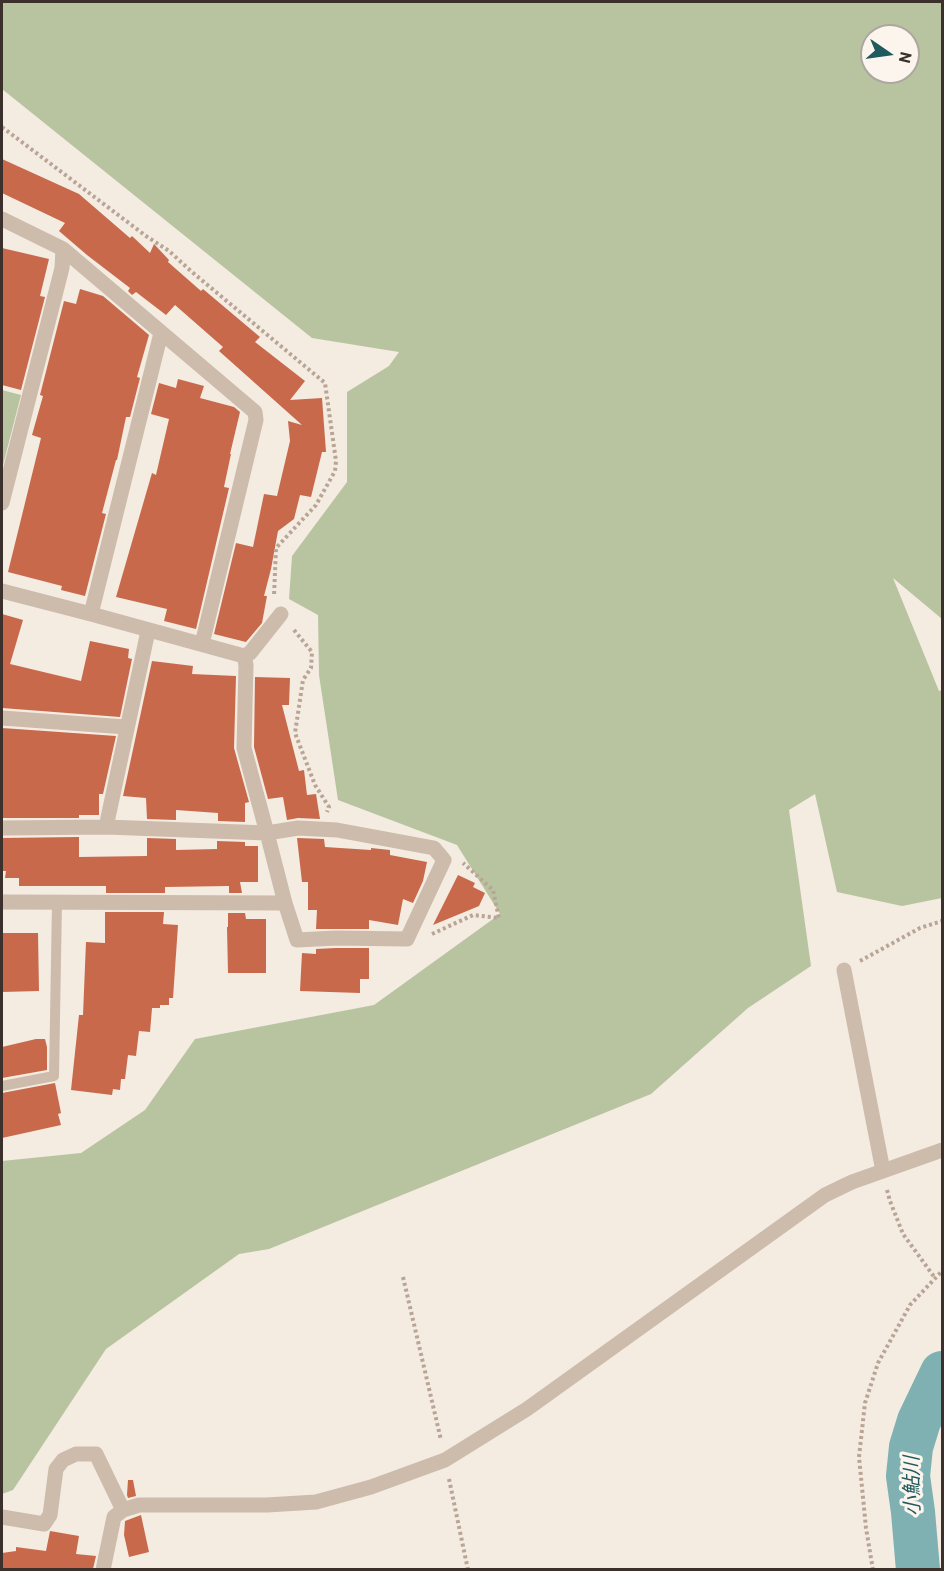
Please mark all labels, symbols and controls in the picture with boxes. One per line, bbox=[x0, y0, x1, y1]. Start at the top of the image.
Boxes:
north arrow bbox=[860, 24, 920, 84]
text: N bbox=[896, 50, 917, 65]
water label: 小鮎川 bbox=[899, 1456, 925, 1516]

